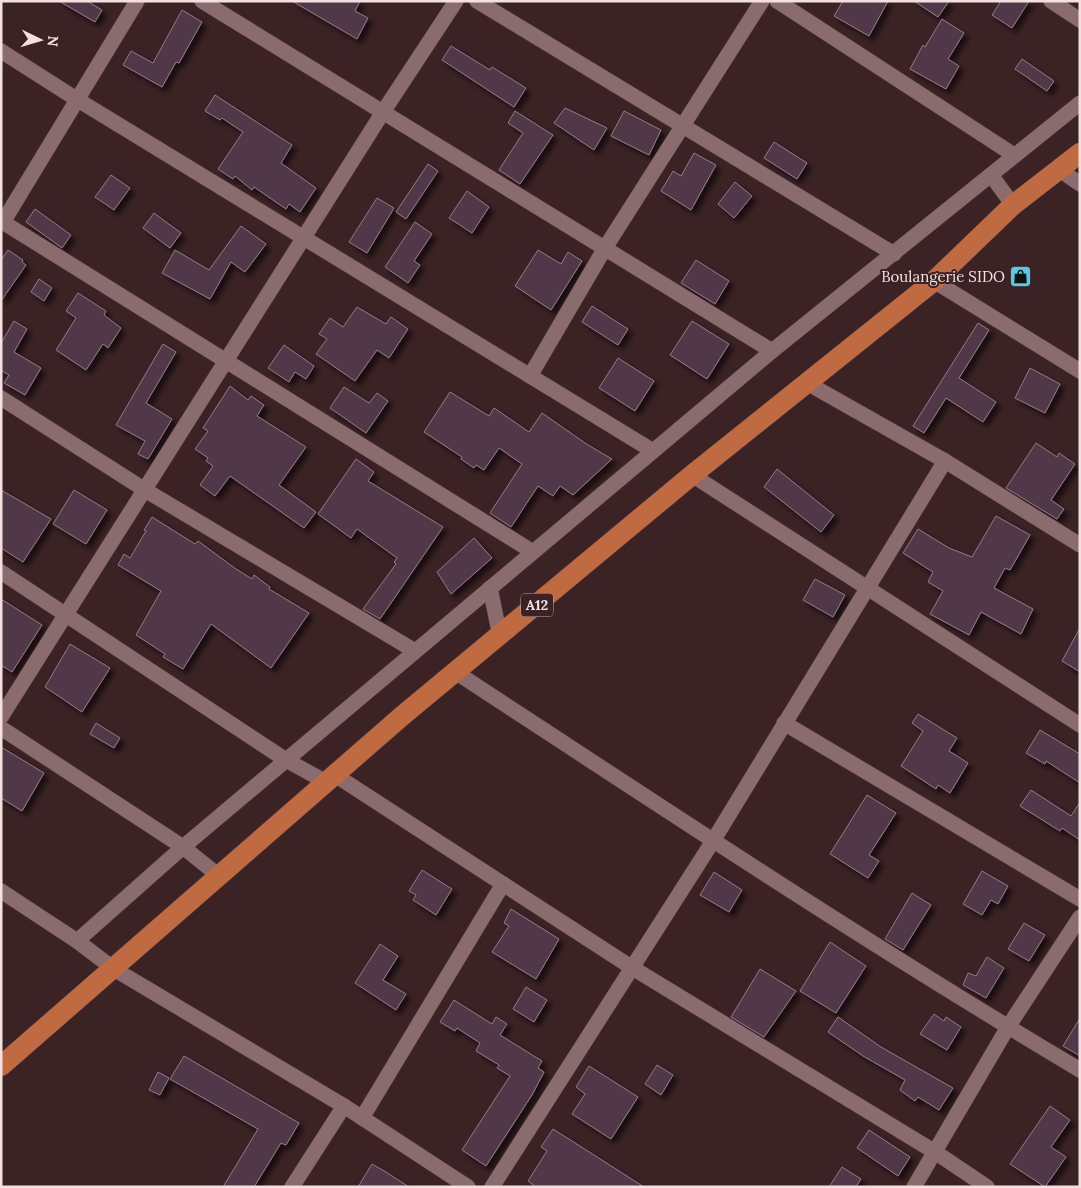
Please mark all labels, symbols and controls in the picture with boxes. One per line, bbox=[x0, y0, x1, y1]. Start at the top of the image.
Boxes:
north arrow bbox=[15, 15, 65, 65]
text: N bbox=[43, 35, 62, 47]
shop icon: Boulangerie SIDO bbox=[1009, 264, 1033, 288]
place label: Boulangerie SIDO bbox=[881, 267, 1005, 286]
road number: A12 bbox=[521, 594, 553, 616]

